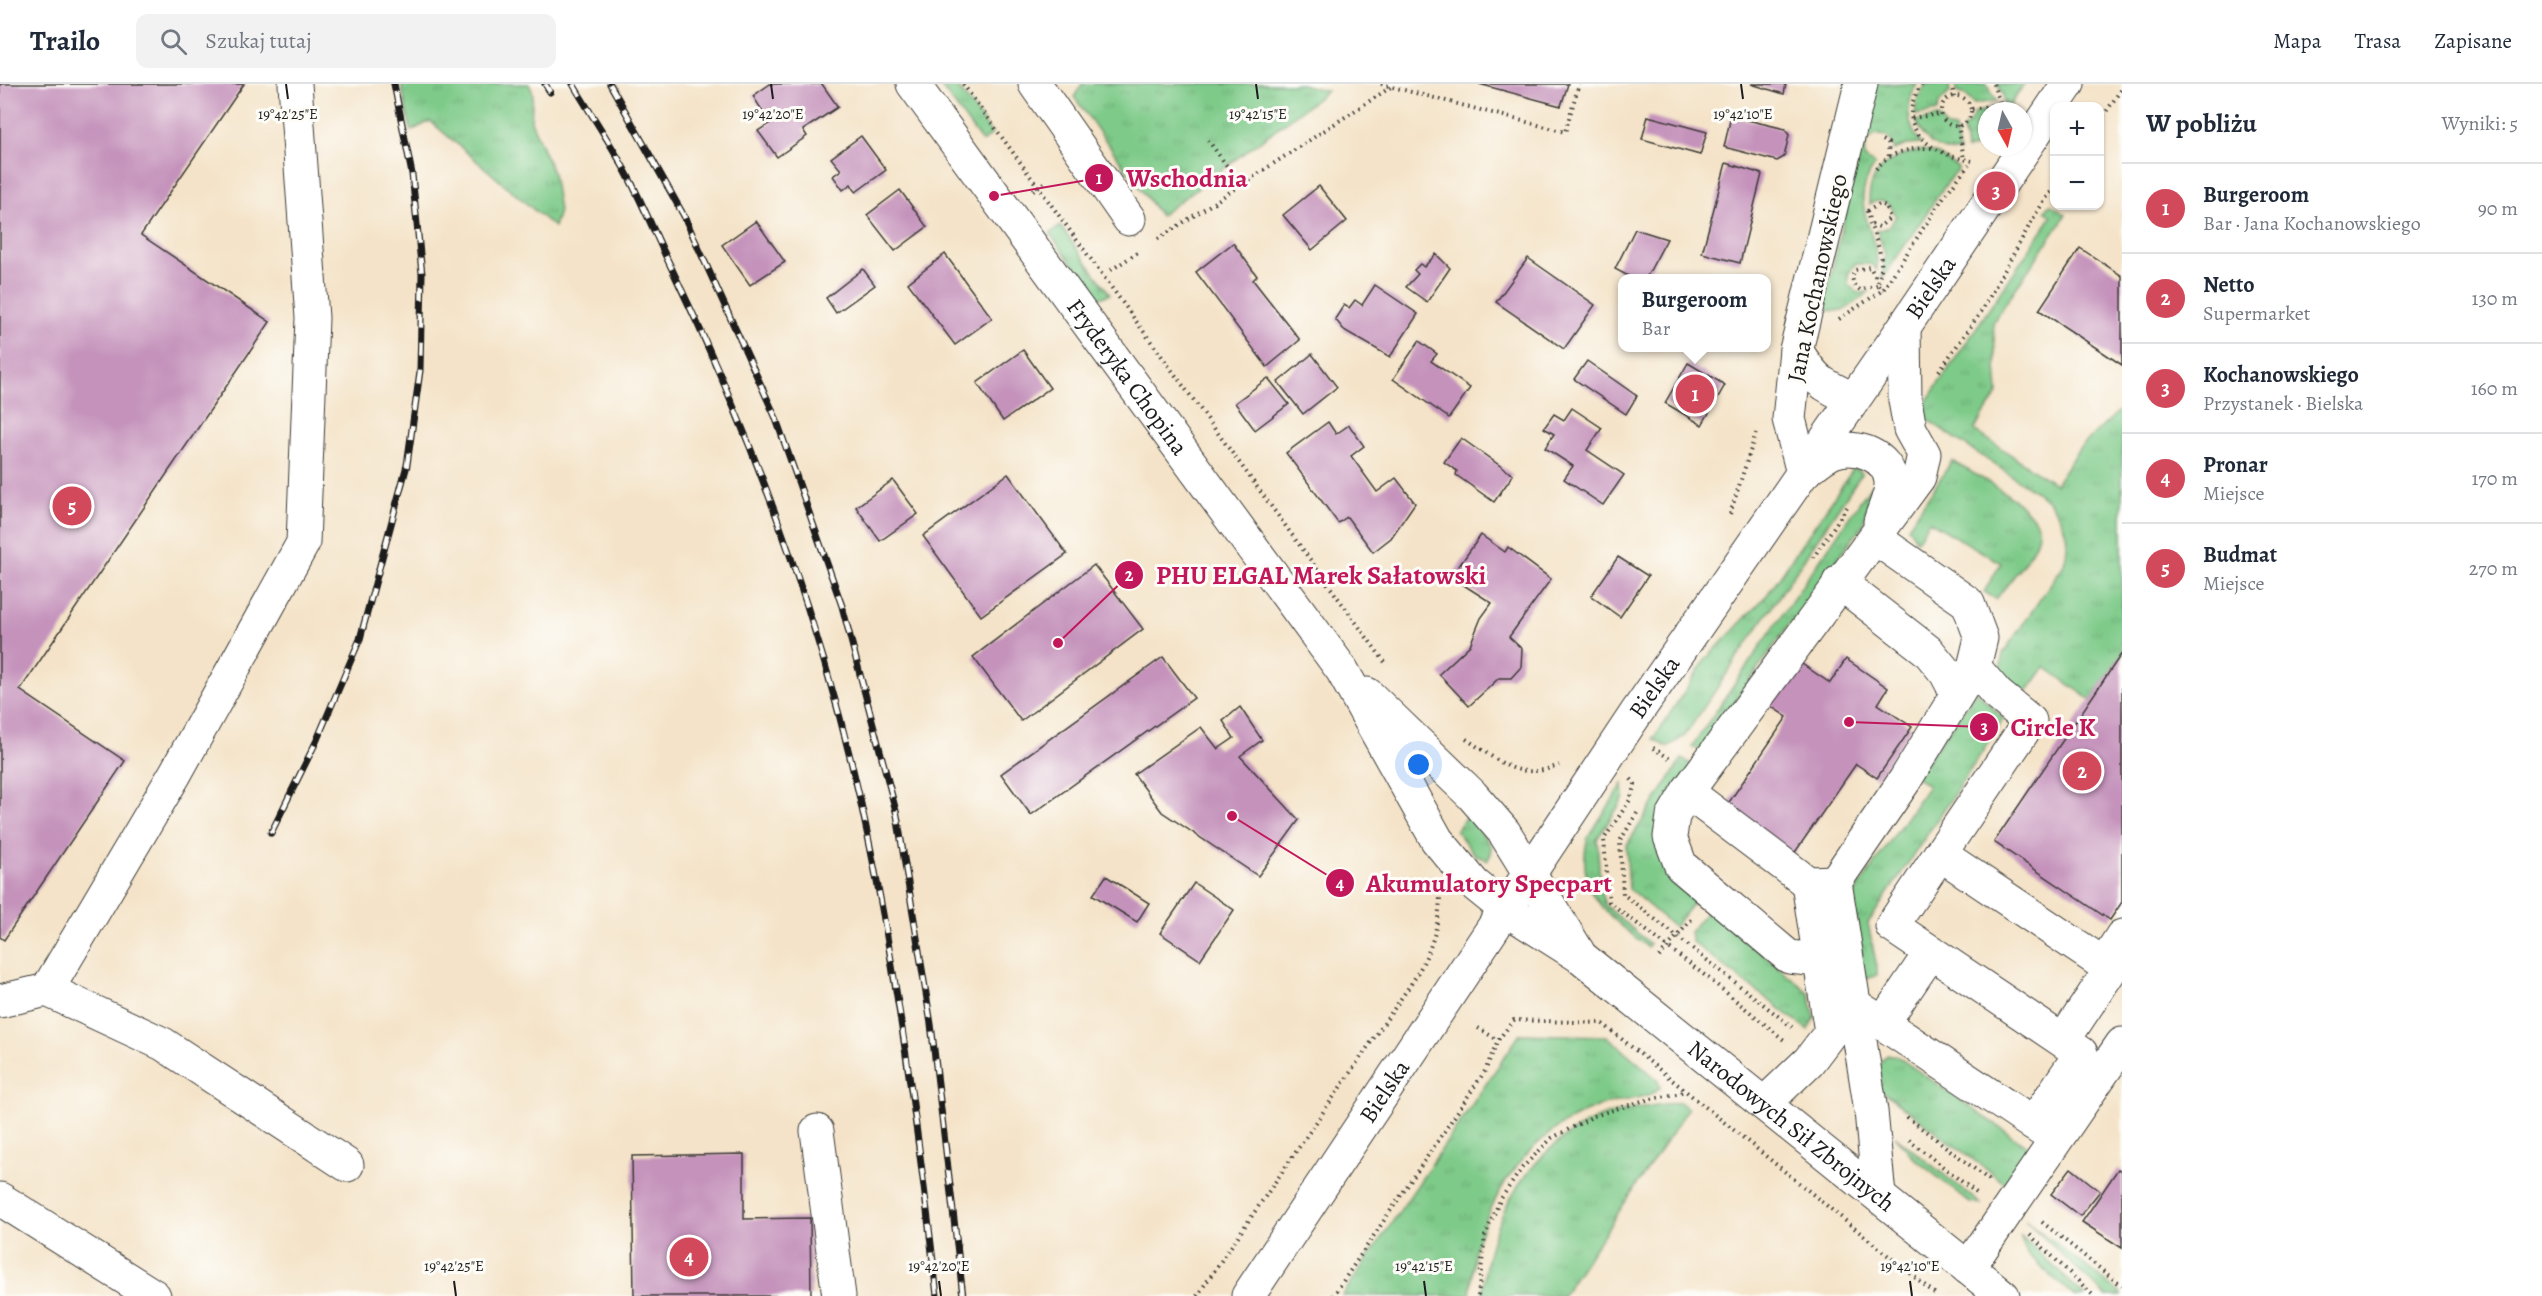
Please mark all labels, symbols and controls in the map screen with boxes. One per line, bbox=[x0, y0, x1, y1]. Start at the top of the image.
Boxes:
search box bbox=[136, 14, 556, 68]
text: Trailo bbox=[30, 22, 100, 60]
icon: search bbox=[157, 25, 190, 58]
text: Szukaj tutaj bbox=[205, 26, 312, 56]
text: Mapa bbox=[2273, 27, 2321, 55]
text: Trasa bbox=[2354, 27, 2401, 55]
text: Zapisane bbox=[2434, 27, 2512, 55]
north arrow bbox=[1978, 102, 2032, 156]
map controls bbox=[2050, 102, 2104, 210]
button: + bbox=[2050, 102, 2104, 156]
text: 19°42'25"E bbox=[258, 104, 318, 124]
text: 19°42'20"E bbox=[742, 104, 804, 124]
text: 19°42'15"E bbox=[1229, 104, 1287, 124]
text: 19°42'10"E bbox=[1713, 104, 1773, 124]
text: W pobliżu bbox=[2146, 106, 2257, 141]
text: Wyniki: 5 bbox=[2441, 110, 2518, 137]
callout: Wschodnia bbox=[1084, 156, 1260, 200]
button: − bbox=[2050, 156, 2104, 210]
text: Wschodnia bbox=[1125, 161, 1248, 196]
text: 1 bbox=[1096, 166, 1103, 190]
pin: 3 bbox=[1976, 168, 2016, 214]
street label: Jana Kochanowskiego bbox=[1779, 171, 1855, 385]
text: Burgeroom bbox=[2203, 180, 2309, 210]
text: 1 bbox=[2162, 195, 2169, 222]
text: 90 m bbox=[2478, 195, 2518, 222]
text: Bar · Jana Kochanowskiego bbox=[2203, 210, 2421, 237]
street label: Bielska bbox=[1898, 249, 1964, 325]
text: Netto bbox=[2203, 270, 2255, 300]
popup bbox=[1618, 274, 1771, 352]
text: Burgeroom bbox=[1641, 285, 1748, 315]
text: 2 bbox=[2161, 285, 2170, 312]
text: 130 m bbox=[2472, 285, 2518, 312]
street label: Fryderyka Chopina bbox=[1059, 292, 1196, 462]
text: Supermarket bbox=[2203, 300, 2310, 327]
text: Bar bbox=[1641, 315, 1670, 342]
text: Kochanowskiego bbox=[2203, 360, 2359, 390]
pin: 1 bbox=[1676, 372, 1714, 416]
text: 3 bbox=[2161, 375, 2170, 402]
text: 160 m bbox=[2471, 375, 2518, 402]
text: Przystanek · Bielska bbox=[2203, 390, 2363, 417]
text: Pronar bbox=[2203, 450, 2268, 480]
text: 4 bbox=[2161, 465, 2170, 492]
text: 170 m bbox=[2472, 465, 2518, 492]
text: Miejsce bbox=[2203, 480, 2265, 507]
pin: 5 bbox=[52, 484, 92, 528]
text: Budmat bbox=[2203, 540, 2277, 570]
callout: PHU ELGAL Marek Sałatowski bbox=[1114, 553, 1498, 597]
text: 5 bbox=[2161, 555, 2170, 582]
text: 270 m bbox=[2469, 555, 2518, 582]
text: PHU ELGAL Marek Sałatowski bbox=[1156, 558, 1486, 593]
text: 2 bbox=[1125, 563, 1134, 587]
text: Miejsce bbox=[2203, 570, 2265, 597]
street label: Bielska bbox=[1621, 649, 1688, 725]
callout: Circle K bbox=[1969, 705, 2108, 749]
text: Circle K bbox=[2010, 710, 2096, 745]
text: 3 bbox=[1980, 715, 1988, 739]
pin: 2 bbox=[2062, 748, 2102, 794]
your location bbox=[1404, 750, 1433, 779]
callout: Akumulatory Specpart bbox=[1325, 861, 1624, 905]
text: Akumulatory Specpart bbox=[1365, 866, 1612, 901]
text: 4 bbox=[1336, 871, 1345, 895]
street label: Narodowych Sił Zbrojnych bbox=[1681, 1033, 1902, 1219]
street label: Bielska bbox=[1352, 1053, 1417, 1129]
pin: 4 bbox=[670, 1234, 708, 1280]
text: 19°42'25"E bbox=[424, 1256, 484, 1276]
text: 19°42'20"E bbox=[908, 1256, 970, 1276]
text: 19°42'15"E bbox=[1395, 1256, 1453, 1276]
text: 19°42'10"E bbox=[1880, 1256, 1940, 1276]

